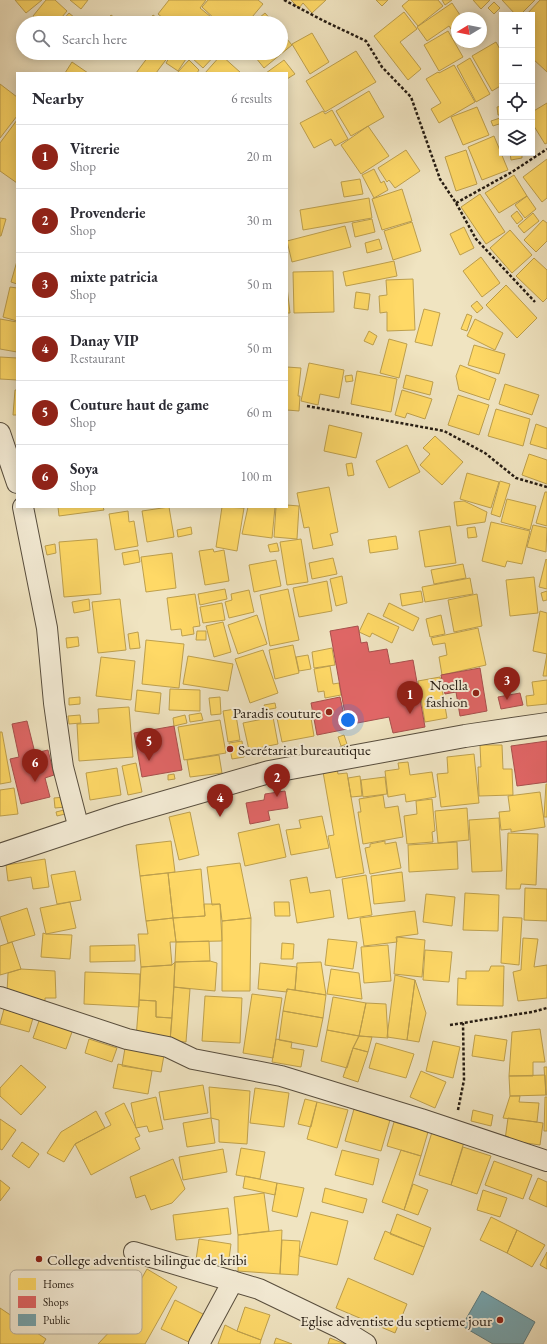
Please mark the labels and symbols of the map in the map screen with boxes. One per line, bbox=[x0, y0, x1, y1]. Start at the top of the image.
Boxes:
north arrow bbox=[451, 12, 487, 48]
pin: 3 bbox=[494, 667, 520, 700]
place label: Noella fashion bbox=[426, 675, 468, 711]
pin: 1 bbox=[397, 681, 423, 714]
marker: Noella fashion bbox=[471, 688, 481, 698]
place label: Paradis couture bbox=[233, 703, 321, 722]
marker: Paradis couture bbox=[324, 707, 334, 717]
your location bbox=[338, 710, 358, 730]
pin: 5 bbox=[136, 728, 162, 761]
place label: Secrétariat bureautique bbox=[238, 740, 371, 759]
marker: Secrétariat bureautique bbox=[225, 744, 235, 754]
pin: 6 bbox=[22, 749, 48, 782]
pin: 2 bbox=[264, 764, 290, 797]
pin: 4 bbox=[207, 784, 233, 817]
place label: College adventiste bilingue de kribi bbox=[47, 1250, 247, 1269]
marker: College adventiste bilingue de kribi bbox=[34, 1254, 44, 1264]
legend bbox=[10, 1270, 142, 1334]
text: Homes bbox=[43, 1277, 74, 1291]
text: Shops bbox=[43, 1295, 69, 1309]
place label: Eglise adventiste du septieme jour bbox=[300, 1311, 492, 1330]
text: Public bbox=[43, 1313, 71, 1327]
marker: Eglise adventiste du septieme jour bbox=[495, 1315, 505, 1325]

